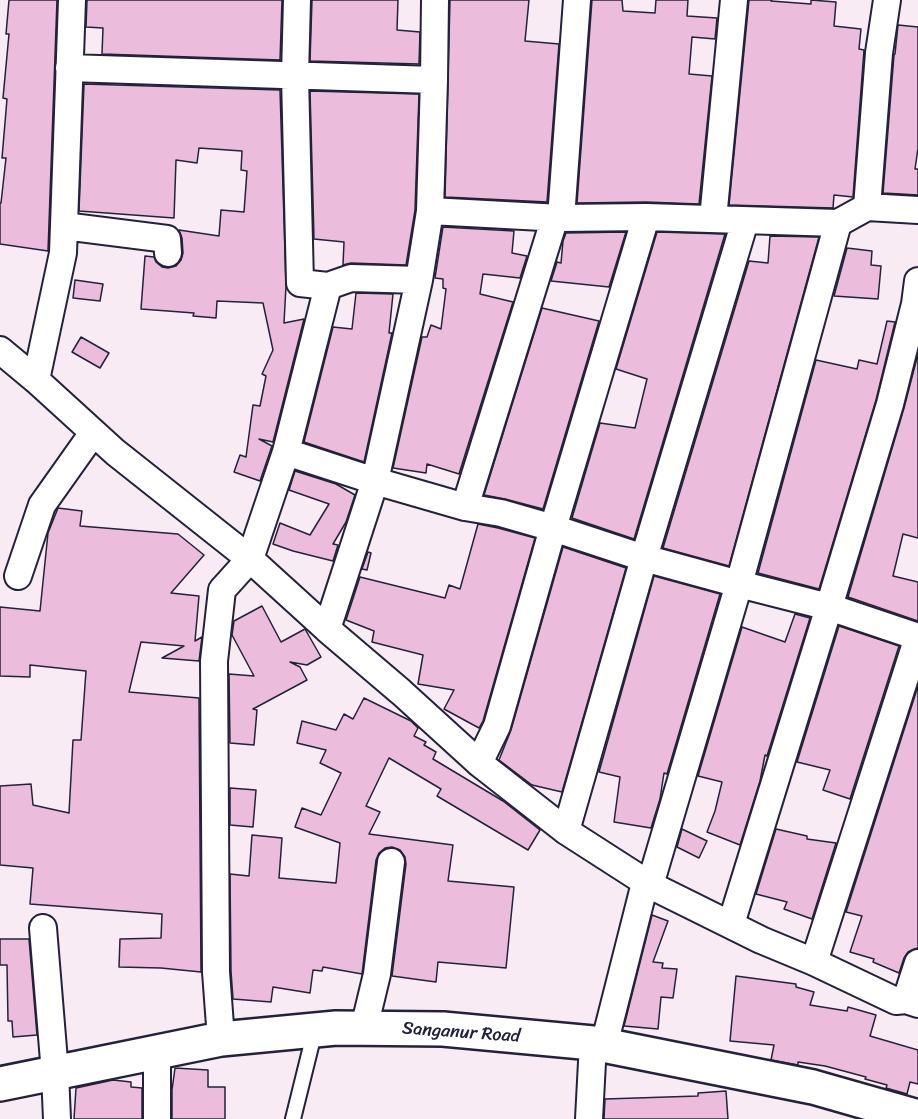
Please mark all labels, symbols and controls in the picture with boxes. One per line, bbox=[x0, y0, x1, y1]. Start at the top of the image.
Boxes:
street label: Sanganur Road bbox=[401, 1018, 521, 1048]

